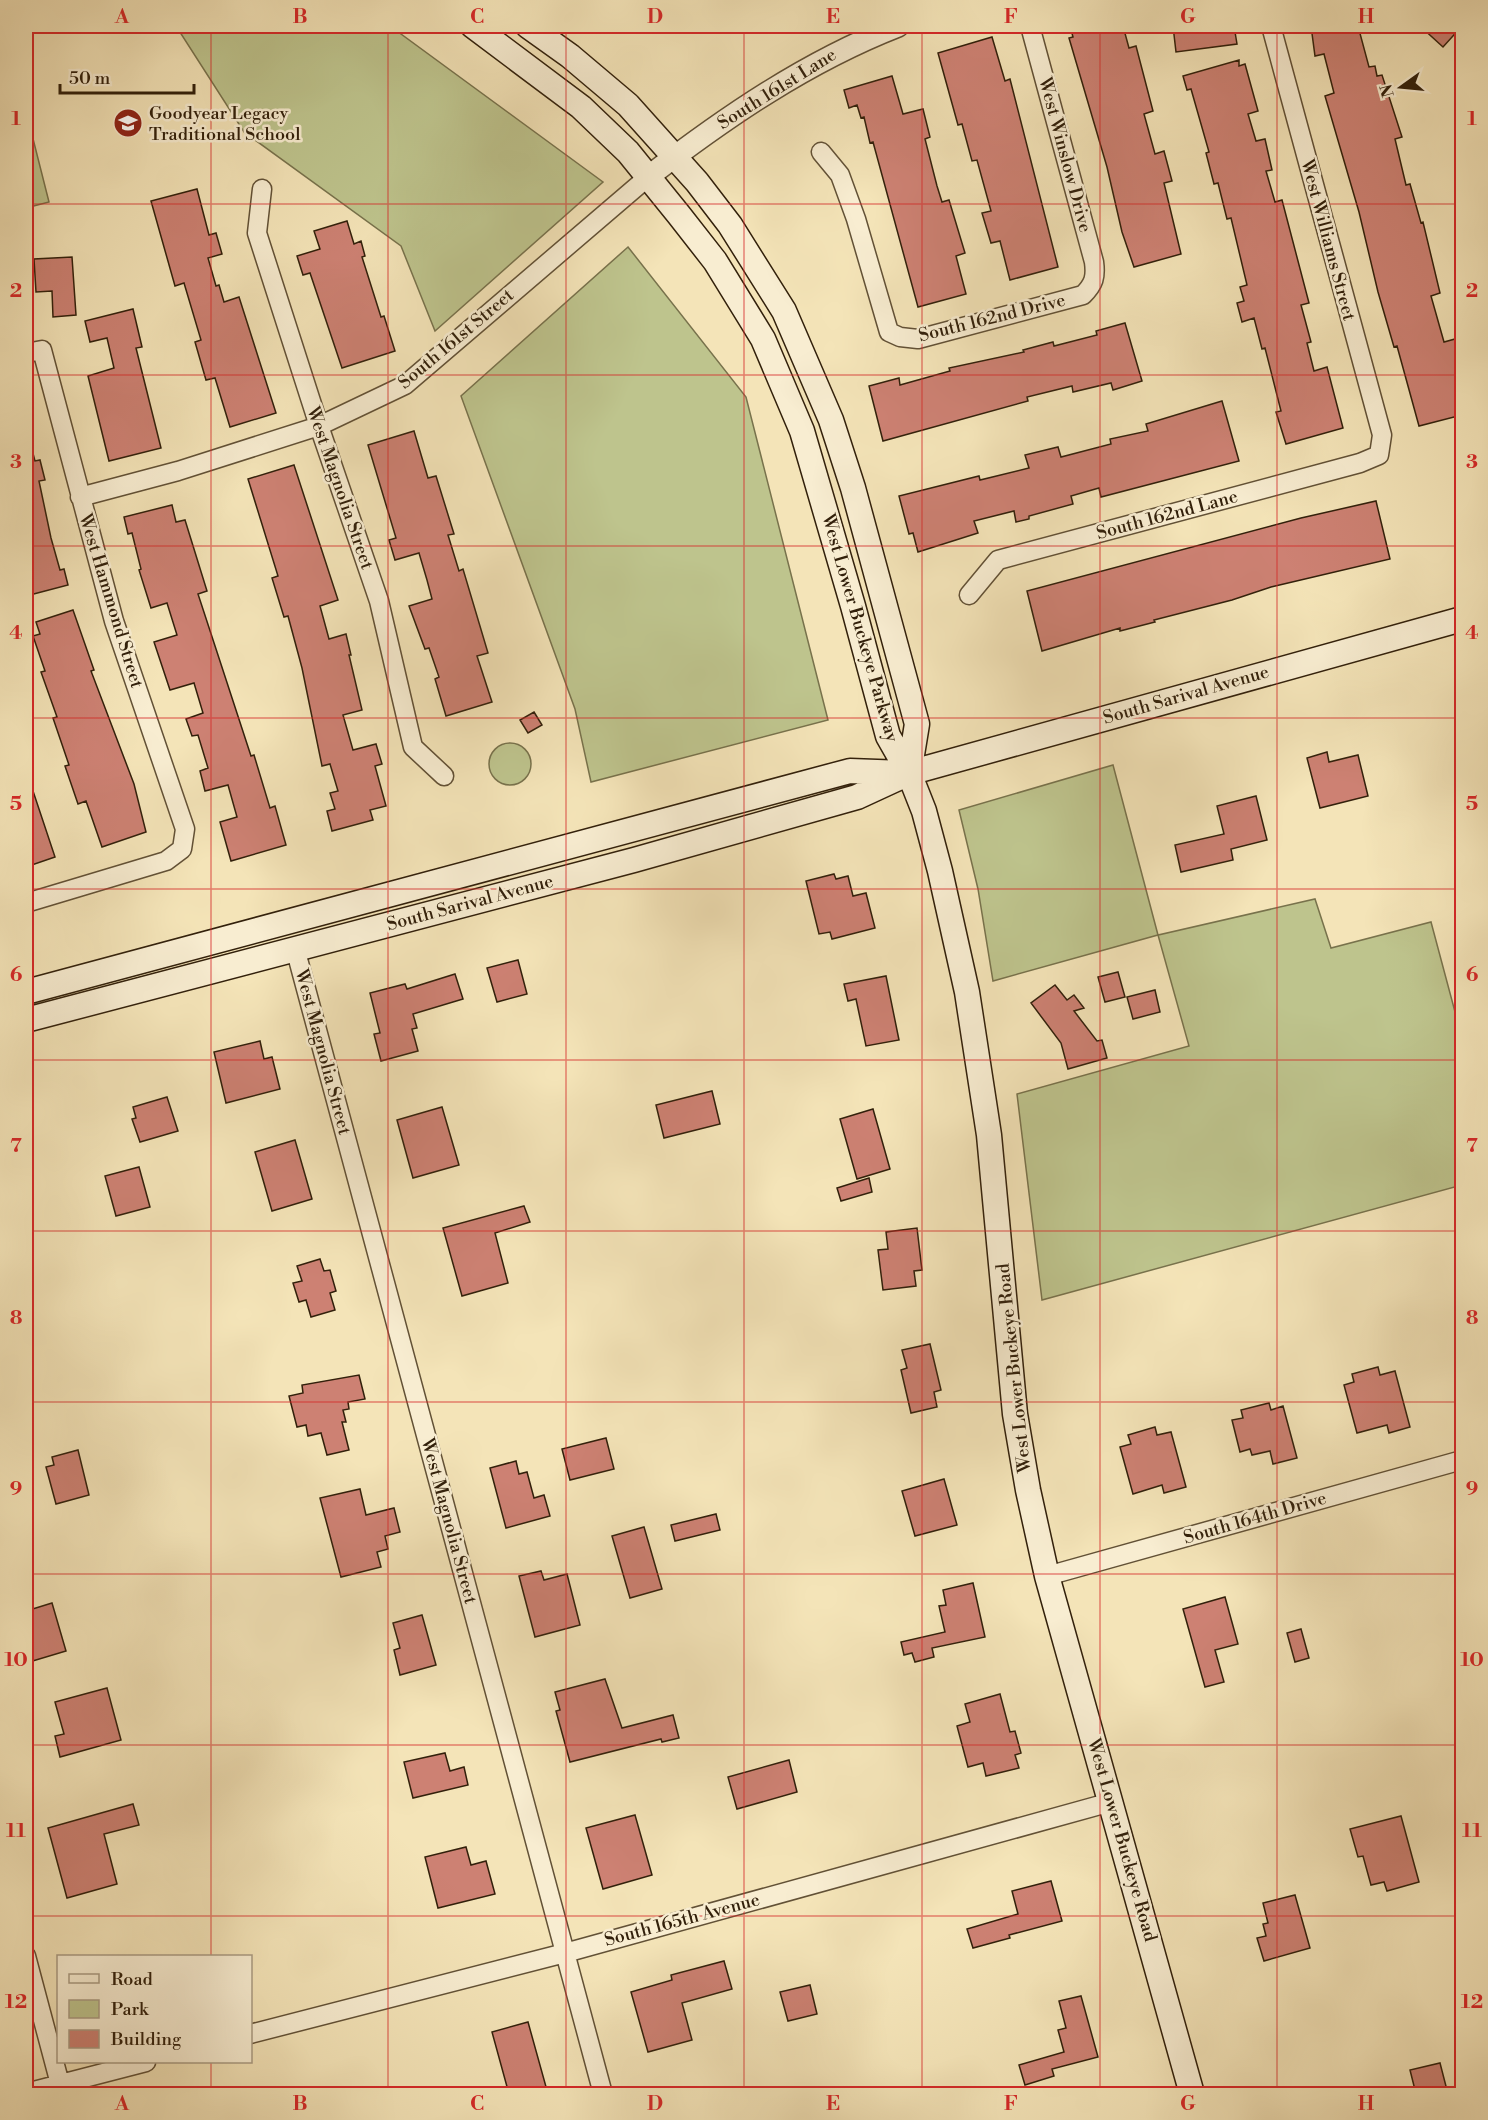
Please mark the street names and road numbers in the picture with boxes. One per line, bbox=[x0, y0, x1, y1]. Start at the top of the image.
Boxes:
street label: South 161st Lane bbox=[713, 43, 841, 135]
street label: West Winslow Drive bbox=[1033, 74, 1097, 235]
street label: West Williams Street bbox=[1295, 156, 1361, 324]
street label: South 161st Street bbox=[393, 284, 519, 394]
street label: South 162nd Drive bbox=[916, 289, 1068, 347]
street label: West Magnolia Street bbox=[301, 403, 379, 573]
street label: South 162nd Lane bbox=[1094, 485, 1240, 545]
street label: West Hammond Street bbox=[73, 510, 149, 692]
street label: West Lower Buckeye Parkway bbox=[816, 510, 904, 745]
street label: South Sarival Avenue bbox=[1100, 660, 1272, 730]
street label: South Sarival Avenue bbox=[384, 870, 556, 936]
street label: West Magnolia Street bbox=[290, 966, 356, 1138]
street label: West Lower Buckeye Road bbox=[991, 1261, 1037, 1475]
street label: West Magnolia Street bbox=[416, 1435, 482, 1607]
street label: South 164th Drive bbox=[1181, 1487, 1329, 1549]
street label: West Lower Buckeye Road bbox=[1082, 1735, 1162, 1945]
street label: South 165th Avenue bbox=[602, 1888, 762, 1952]

